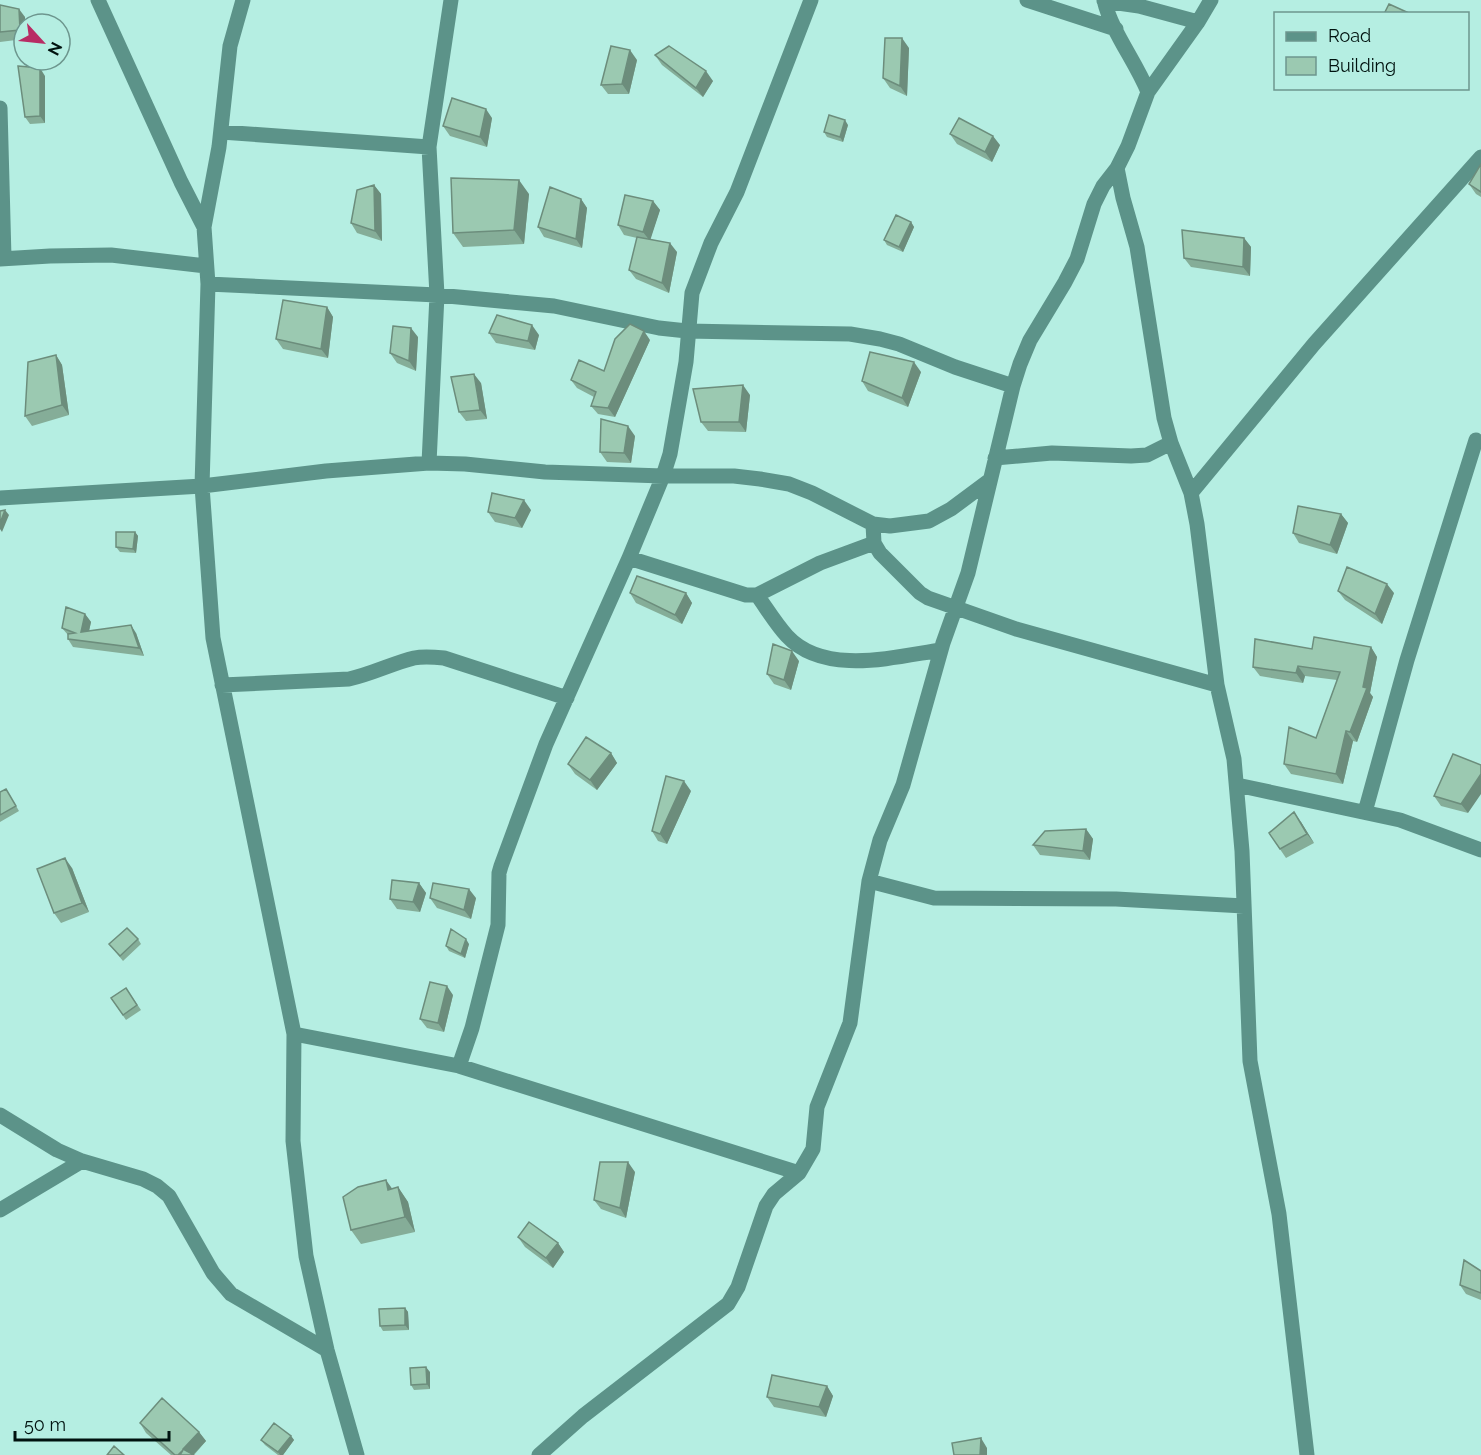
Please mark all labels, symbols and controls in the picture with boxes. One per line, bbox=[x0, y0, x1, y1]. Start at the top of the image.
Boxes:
north arrow bbox=[12, 12, 72, 72]
legend bbox=[1274, 12, 1469, 90]
text: Road bbox=[1328, 25, 1371, 46]
text: N bbox=[44, 39, 66, 58]
text: Building bbox=[1328, 55, 1396, 76]
scale bar bbox=[15, 1404, 170, 1442]
text: 50 m bbox=[24, 1414, 66, 1435]

